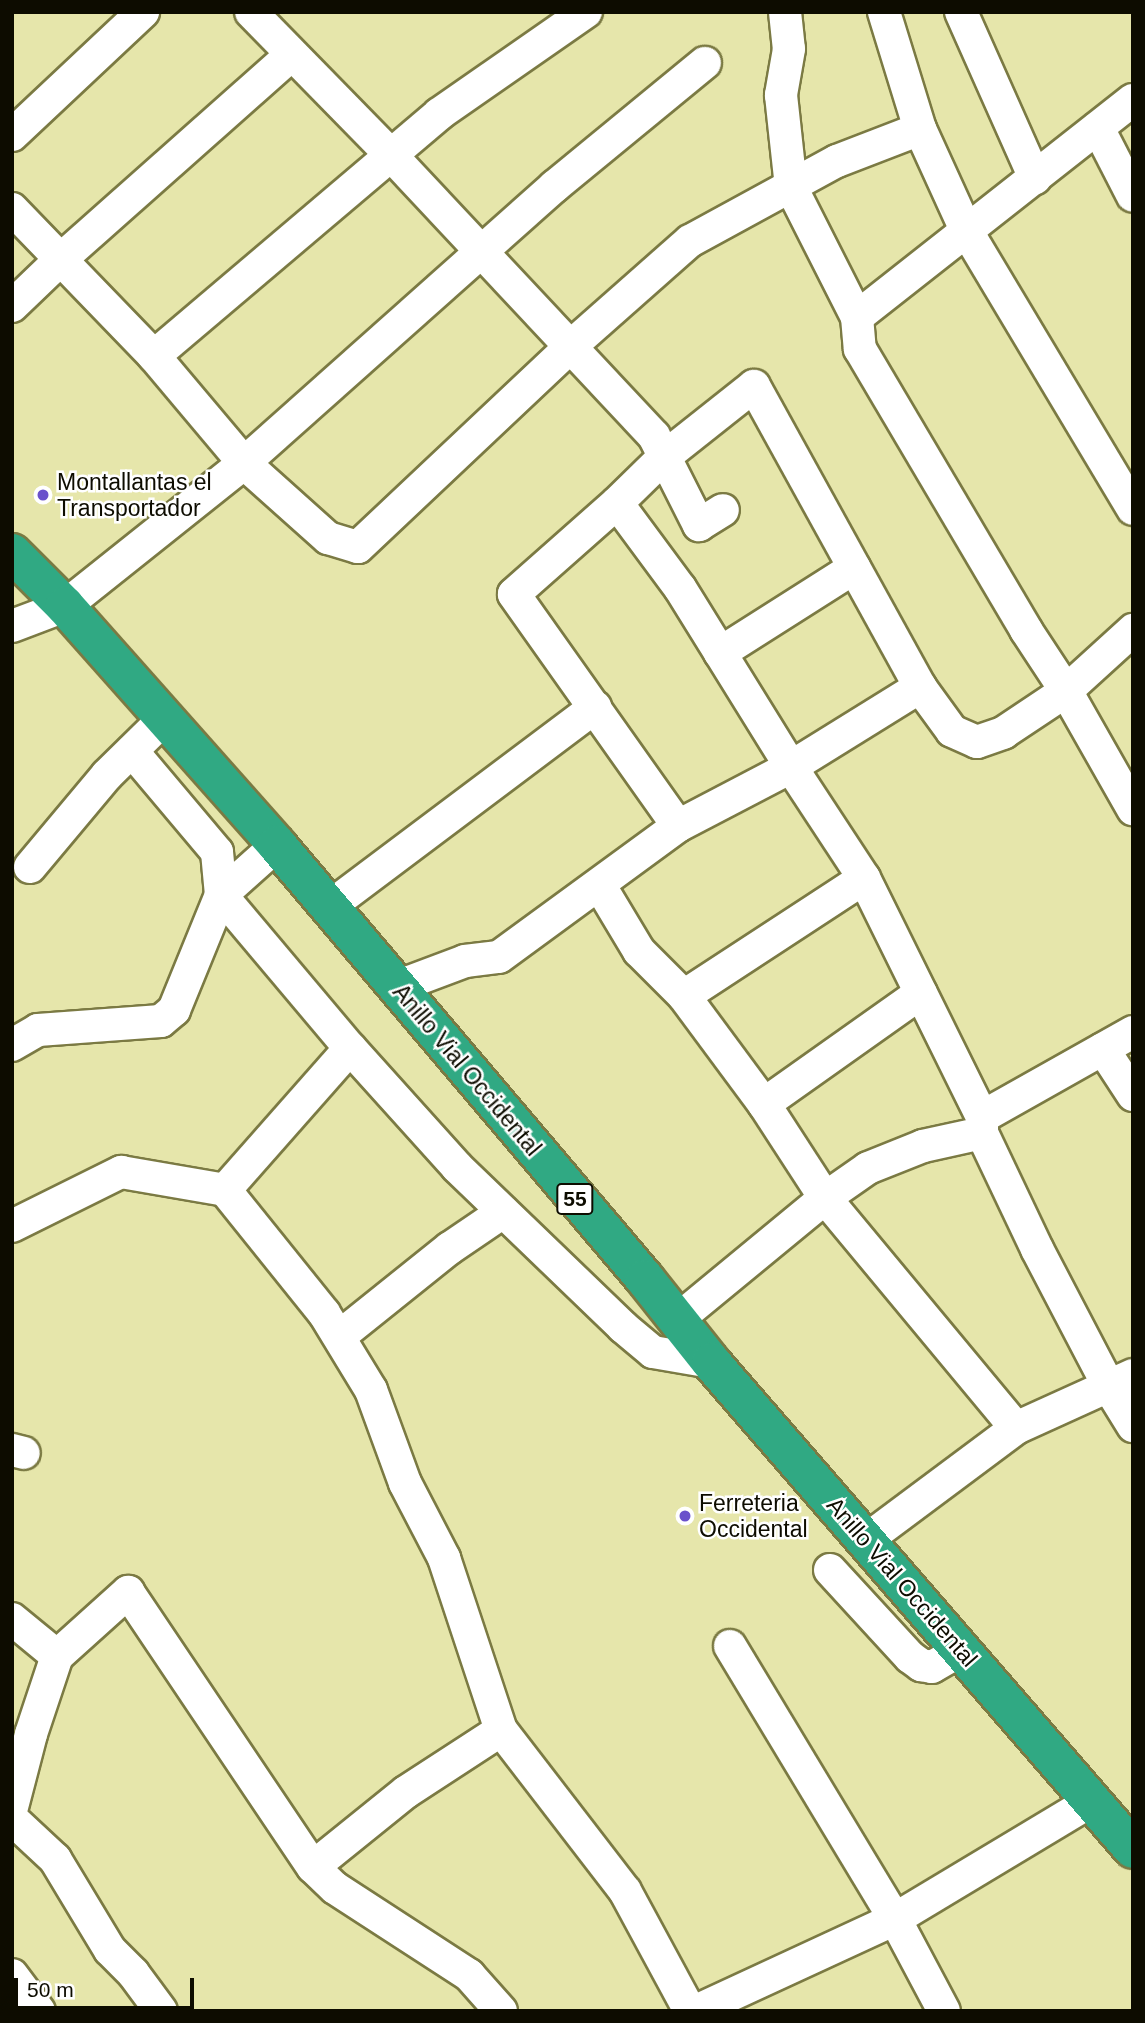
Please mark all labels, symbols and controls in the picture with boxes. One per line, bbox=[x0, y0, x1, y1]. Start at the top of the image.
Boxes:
place label: Montallantas el Transportador bbox=[57, 468, 212, 522]
marker: Montallantas el Transportador bbox=[35, 487, 51, 503]
street label: Anillo Vial Occidental bbox=[387, 979, 547, 1161]
road number: 55 bbox=[556, 1182, 594, 1216]
place label: Ferreteria Occidental bbox=[699, 1489, 808, 1543]
street label: Anillo Vial Occidental bbox=[821, 1492, 983, 1672]
marker: Ferreteria Occidental bbox=[677, 1508, 693, 1524]
scale bar bbox=[18, 1964, 198, 2008]
text: 50 m bbox=[27, 1978, 74, 2001]

